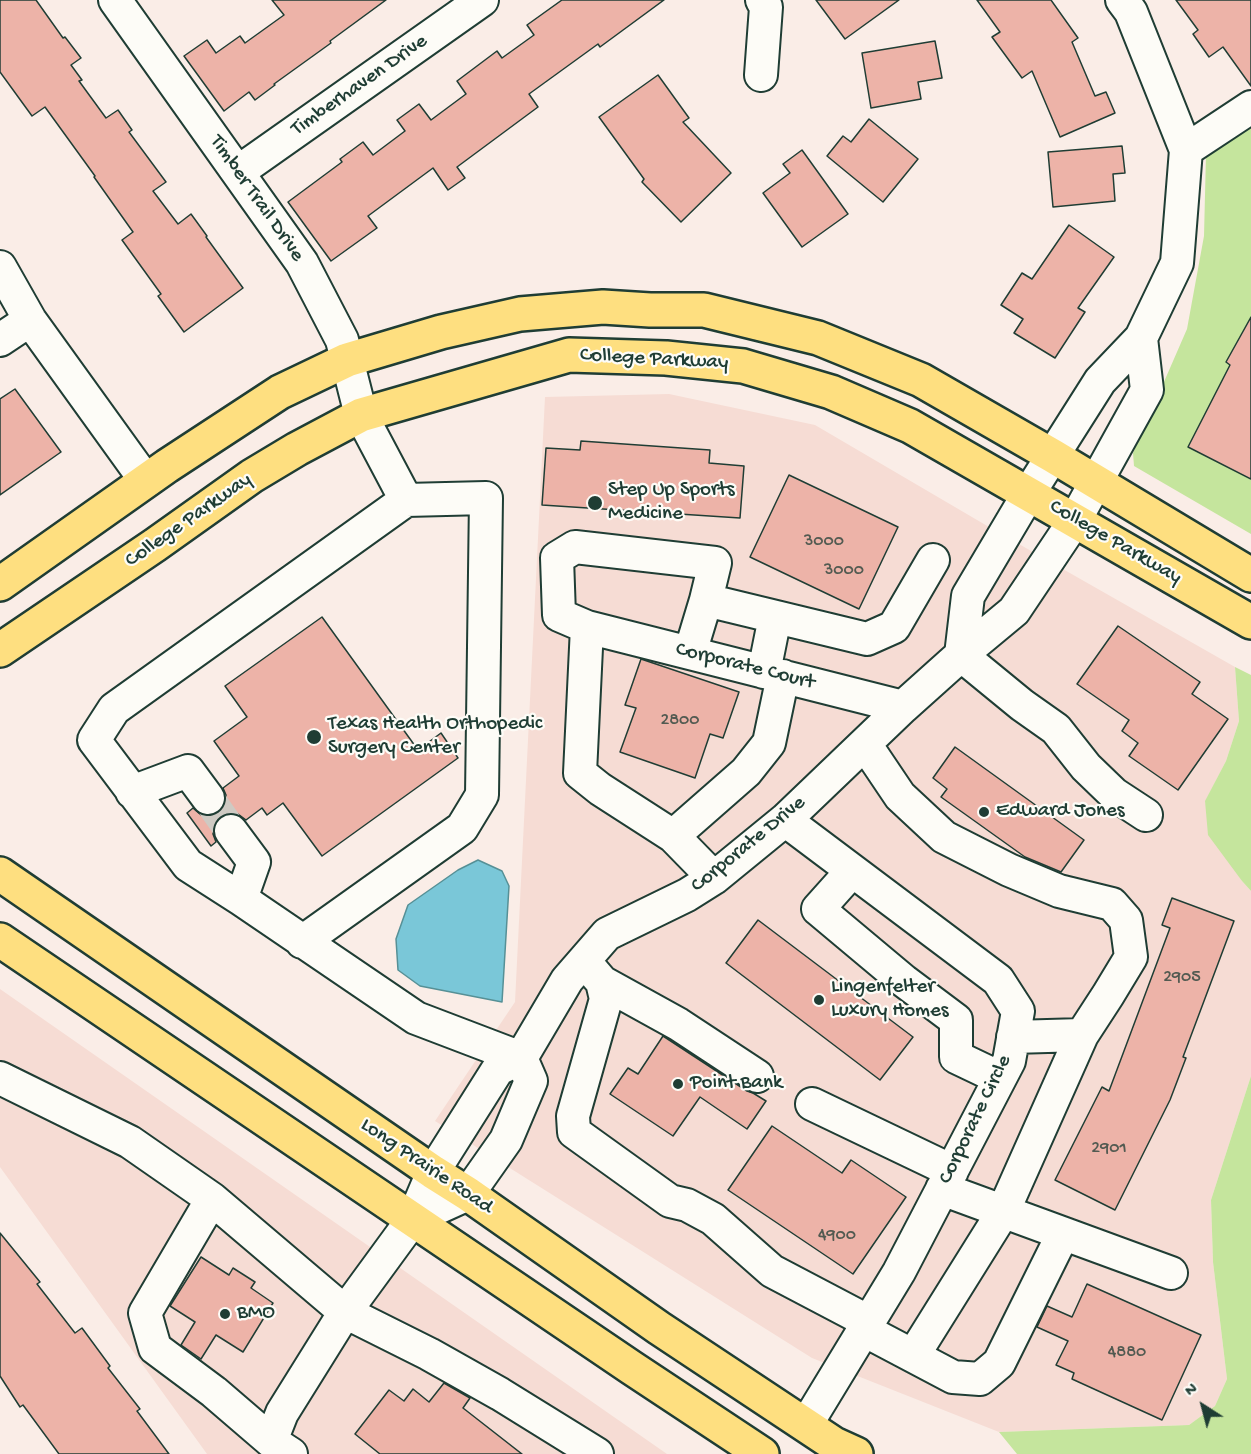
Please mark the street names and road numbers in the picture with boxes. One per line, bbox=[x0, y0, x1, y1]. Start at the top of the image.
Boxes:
street label: Timberhaven Drive bbox=[287, 30, 433, 142]
street label: Timber Trail Drive bbox=[203, 131, 309, 267]
street label: College Parkway bbox=[579, 344, 729, 376]
street label: College Parkway bbox=[121, 468, 257, 574]
street label: College Parkway bbox=[1044, 495, 1186, 591]
street label: Corporate Court bbox=[673, 638, 817, 696]
street label: Corporate Drive bbox=[687, 791, 811, 899]
street label: Corporate Circle bbox=[934, 1051, 1018, 1189]
street label: Long Prairie Road bbox=[355, 1113, 497, 1221]

